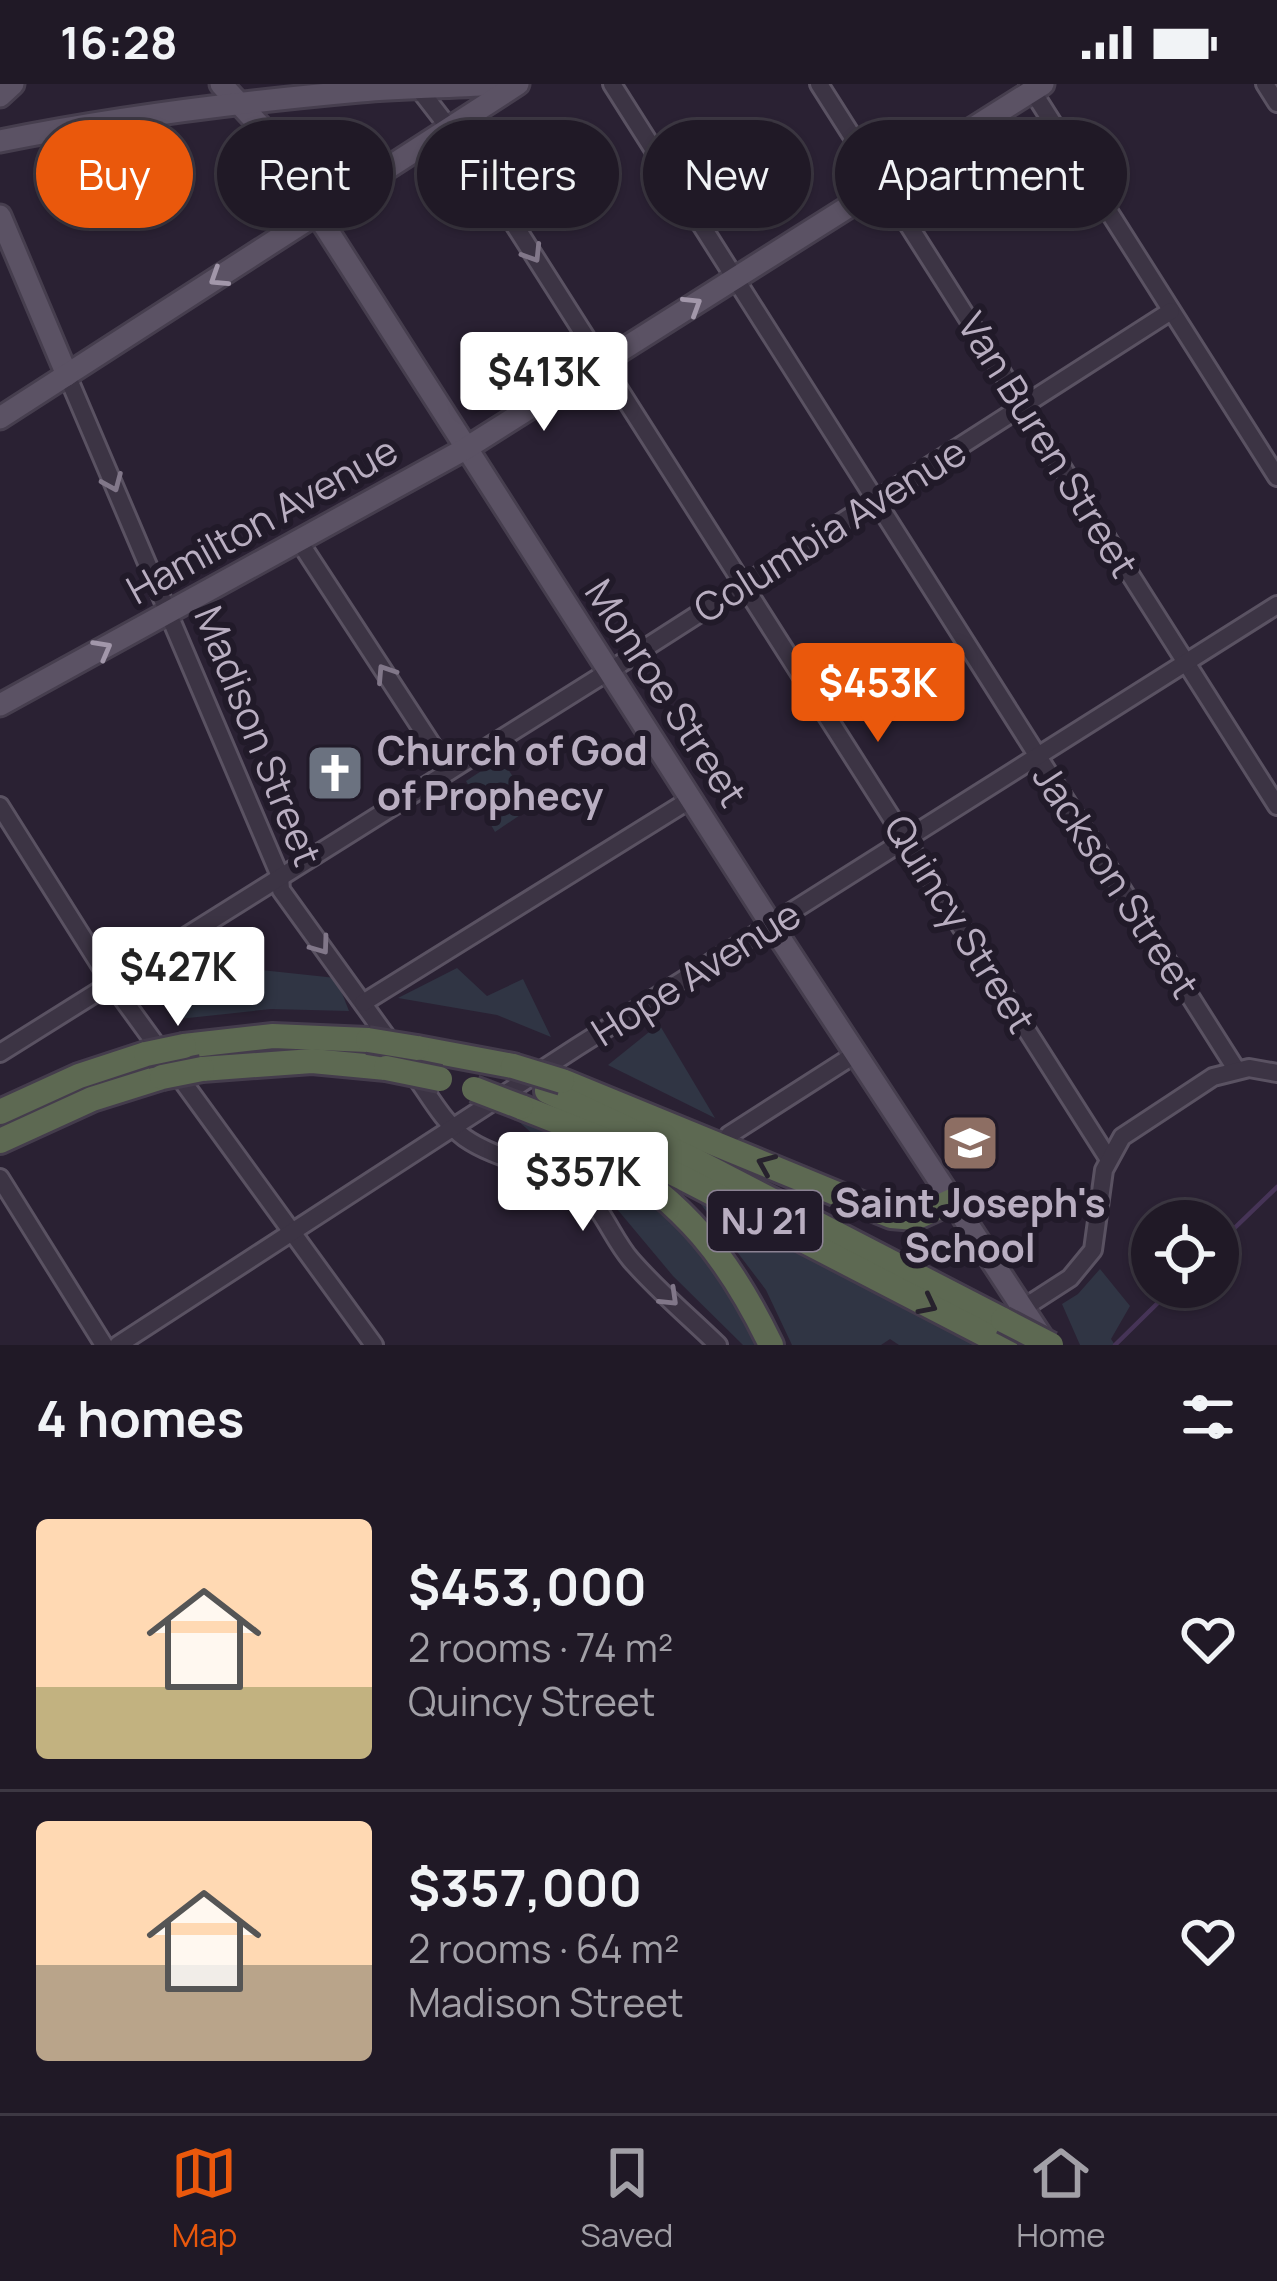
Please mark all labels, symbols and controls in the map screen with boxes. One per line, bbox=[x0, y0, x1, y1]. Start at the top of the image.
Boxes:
text: 16:28 bbox=[60, 11, 177, 73]
chip: Buy bbox=[36, 120, 193, 228]
chip: Rent bbox=[217, 120, 393, 228]
chip: Filters bbox=[417, 120, 619, 228]
chip: New bbox=[643, 120, 811, 228]
chip: Apartment bbox=[835, 120, 1127, 228]
one-way arrow bbox=[519, 241, 541, 263]
one-way arrow bbox=[210, 264, 232, 286]
one-way arrow bbox=[680, 297, 702, 319]
street label: Van Buren Street bbox=[946, 302, 1152, 587]
pin: $413K bbox=[460, 332, 628, 434]
text: $413K bbox=[487, 344, 601, 398]
street label: Hamilton Avenue bbox=[116, 422, 407, 616]
street label: Columbia Avenue bbox=[683, 424, 976, 635]
one-way arrow bbox=[99, 471, 123, 492]
street label: Monroe Street bbox=[573, 568, 761, 817]
street label: Madison Street bbox=[182, 598, 336, 874]
one-way arrow bbox=[90, 640, 111, 663]
pin: $453K bbox=[794, 643, 962, 745]
text: $453K bbox=[819, 655, 938, 709]
one-way arrow bbox=[378, 664, 400, 686]
place label: Church of God of Prophecy bbox=[377, 723, 648, 822]
church icon: Church of God of Prophecy bbox=[304, 742, 366, 804]
street label: Jackson Street bbox=[1021, 753, 1213, 1008]
street label: Quincy Street bbox=[872, 804, 1049, 1043]
street label: Hope Avenue bbox=[581, 886, 810, 1058]
pin: $427K bbox=[94, 927, 262, 1029]
one-way arrow bbox=[307, 933, 329, 954]
text: $427K bbox=[119, 939, 237, 993]
school or university icon: Saint Joseph's School bbox=[939, 1112, 1001, 1174]
pin: $357K bbox=[499, 1132, 667, 1234]
text: $357K bbox=[525, 1144, 641, 1198]
one-way arrow bbox=[756, 1154, 777, 1178]
place label: Saint Joseph's School bbox=[834, 1175, 1106, 1274]
road number: NJ 21 bbox=[708, 1191, 822, 1251]
map controls bbox=[1131, 1200, 1239, 1308]
button: locate bbox=[1131, 1200, 1239, 1308]
one-way arrow bbox=[656, 1284, 678, 1306]
one-way arrow bbox=[915, 1290, 937, 1313]
text: 4 homes bbox=[36, 1383, 244, 1452]
icon: filters bbox=[1175, 1384, 1241, 1450]
text: $453,000 bbox=[408, 1551, 647, 1620]
icon: home bbox=[132, 1567, 276, 1711]
icon: heart bbox=[1175, 1606, 1241, 1672]
text: 2 rooms · 74 m² bbox=[408, 1620, 673, 1674]
text: Quincy Street bbox=[408, 1674, 655, 1728]
text: $357,000 bbox=[408, 1852, 642, 1921]
icon: home bbox=[132, 1869, 276, 2013]
icon: heart bbox=[1175, 1908, 1241, 1974]
text: 2 rooms · 64 m² bbox=[408, 1921, 679, 1975]
text: Madison Street bbox=[408, 1975, 684, 2029]
tab: Map bbox=[171, 2140, 237, 2257]
tab: Saved bbox=[580, 2140, 673, 2257]
tab: Home bbox=[1016, 2140, 1106, 2257]

